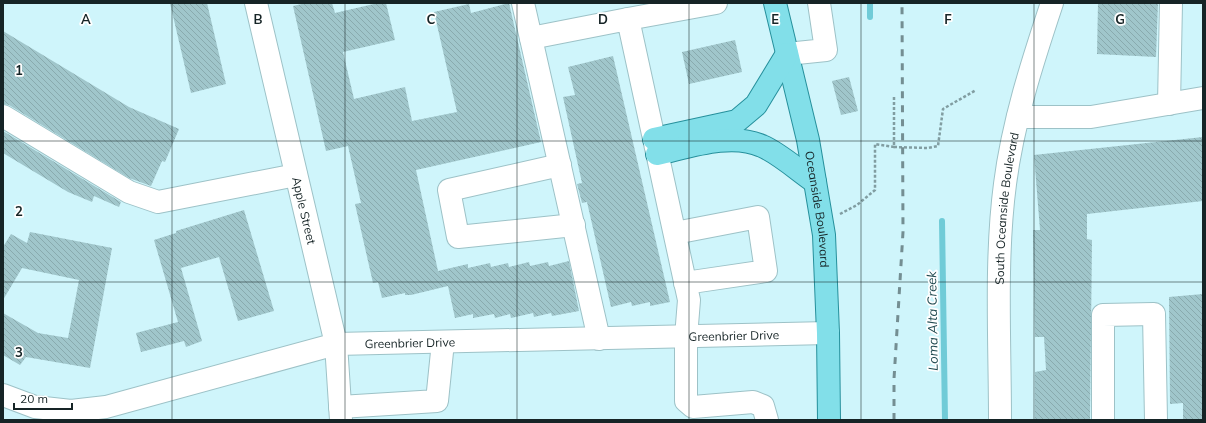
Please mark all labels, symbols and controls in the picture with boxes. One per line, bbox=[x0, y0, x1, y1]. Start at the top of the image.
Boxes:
text: A bbox=[81, 11, 91, 27]
text: B bbox=[254, 11, 263, 27]
text: C bbox=[427, 11, 436, 27]
text: D bbox=[598, 11, 608, 27]
text: E bbox=[771, 11, 779, 27]
text: F bbox=[944, 11, 952, 27]
text: G bbox=[1115, 11, 1125, 27]
text: 1 bbox=[15, 62, 23, 78]
street label: South Oceanside Boulevard bbox=[991, 131, 1021, 285]
street label: Oceanside Boulevard bbox=[802, 150, 833, 268]
street label: Apple Street bbox=[289, 175, 320, 246]
text: 2 bbox=[15, 203, 23, 219]
water label: Loma Alta Creek bbox=[923, 271, 941, 371]
street label: Greenbrier Drive bbox=[688, 327, 779, 344]
street label: Greenbrier Drive bbox=[364, 334, 455, 351]
text: 3 bbox=[15, 344, 23, 360]
scale bar bbox=[14, 385, 72, 411]
text: 20 m bbox=[20, 391, 48, 406]

